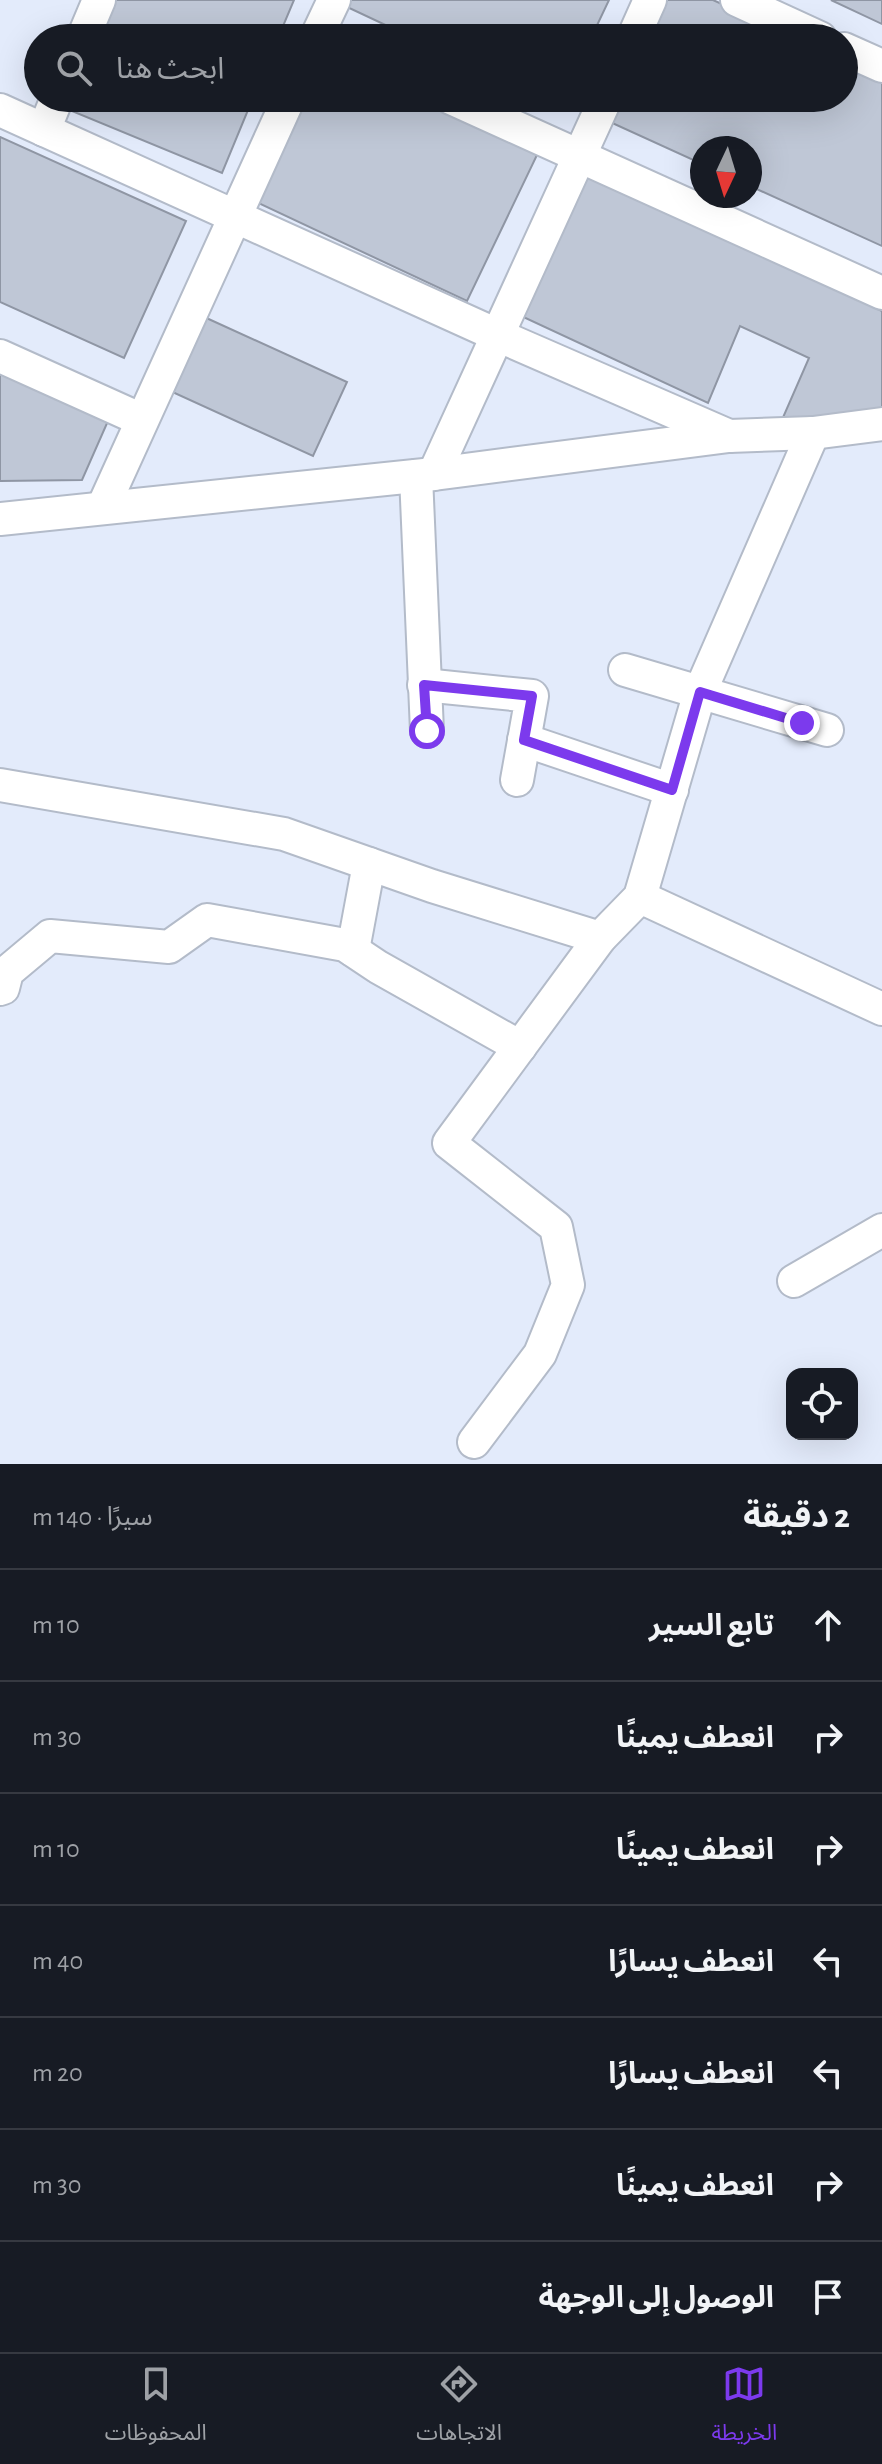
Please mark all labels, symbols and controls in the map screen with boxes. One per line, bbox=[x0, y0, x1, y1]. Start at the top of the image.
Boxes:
search box bbox=[24, 24, 858, 112]
icon: search bbox=[52, 46, 96, 90]
text: ابحث هنا bbox=[116, 54, 224, 84]
north arrow bbox=[690, 136, 762, 208]
route end bbox=[784, 705, 820, 741]
route start bbox=[409, 713, 445, 749]
map controls bbox=[786, 1368, 858, 1440]
button: locate bbox=[786, 1368, 858, 1440]
text: 2 دقيقة bbox=[743, 1500, 850, 1534]
text: سيرًا · 140 m bbox=[32, 1504, 153, 1530]
icon: ahead bbox=[806, 1603, 850, 1647]
text: تابع السير bbox=[649, 1611, 774, 1641]
text: 10 m bbox=[32, 1612, 80, 1638]
icon: right bbox=[806, 1715, 850, 1759]
text: انعطف يمينًا bbox=[616, 1723, 774, 1753]
text: 30 m bbox=[32, 1724, 82, 1750]
icon: right bbox=[806, 1827, 850, 1871]
text: انعطف يمينًا bbox=[616, 1835, 774, 1865]
text: 10 m bbox=[32, 1836, 80, 1862]
icon: left bbox=[806, 1939, 850, 1983]
text: انعطف يسارًا bbox=[608, 1947, 774, 1977]
text: 40 m bbox=[32, 1948, 83, 1974]
icon: left bbox=[806, 2051, 850, 2095]
text: انعطف يسارًا bbox=[608, 2059, 774, 2089]
text: 20 m bbox=[32, 2060, 83, 2086]
icon: right bbox=[806, 2163, 850, 2207]
text: انعطف يمينًا bbox=[616, 2171, 774, 2201]
text: 30 m bbox=[32, 2172, 82, 2198]
icon: arrive bbox=[806, 2275, 850, 2319]
text: الوصول إلى الوجهة bbox=[538, 2283, 774, 2313]
tab: المحفوظات bbox=[105, 2362, 207, 2456]
tab: الاتجاهات bbox=[416, 2362, 502, 2456]
tab: الخريطة bbox=[711, 2362, 777, 2456]

